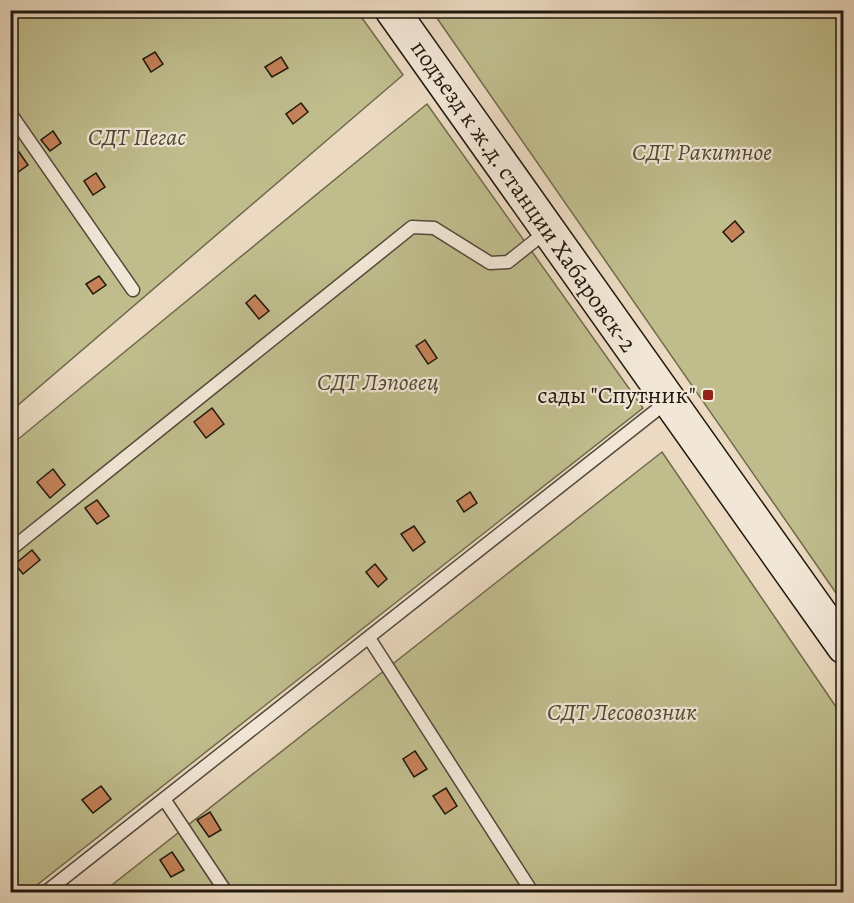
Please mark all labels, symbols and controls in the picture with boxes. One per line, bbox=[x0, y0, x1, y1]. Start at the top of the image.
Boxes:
street label: подъезд к ж.д. станции Хабаровск-2 bbox=[404, 33, 644, 359]
park label: СДТ Пегас bbox=[88, 121, 187, 153]
park label: СДТ Ракитное bbox=[632, 136, 772, 168]
park label: СДТ Лэповец bbox=[317, 366, 439, 398]
place label: сады "Спутник" bbox=[537, 379, 696, 411]
marker: сады "Спутник" bbox=[701, 388, 715, 402]
park label: СДТ Лесовозник bbox=[547, 696, 697, 728]

